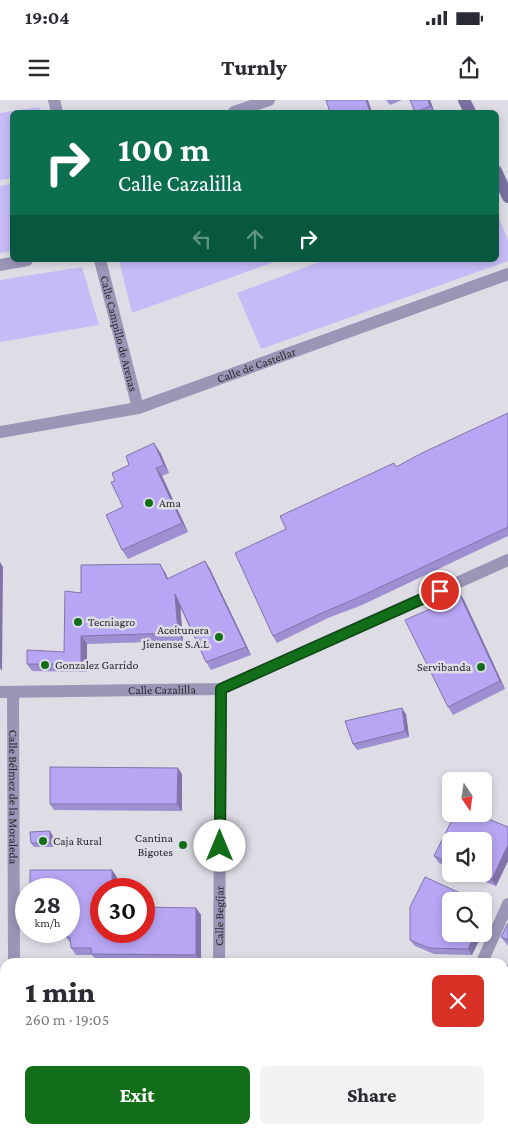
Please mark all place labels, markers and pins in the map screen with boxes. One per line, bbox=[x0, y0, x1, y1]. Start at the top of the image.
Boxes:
place label: Ama bbox=[159, 496, 181, 510]
marker: Ama bbox=[143, 497, 155, 509]
pin bbox=[419, 570, 461, 612]
place label: Tecniagro bbox=[88, 615, 135, 629]
marker: Tecniagro bbox=[72, 616, 84, 628]
place label: Aceitunera Jienense S.A.L bbox=[142, 623, 209, 651]
marker: Aceitunera Jienense S.A.L bbox=[213, 631, 225, 643]
place label: Gonzalez Garrido bbox=[55, 658, 139, 672]
marker: Gonzalez Garrido bbox=[39, 659, 51, 671]
place label: Servibanda bbox=[417, 660, 471, 674]
marker: Servibanda bbox=[475, 661, 487, 673]
place label: Cantina Bigotes bbox=[135, 831, 173, 859]
place label: Caja Rural bbox=[53, 834, 102, 848]
marker: Caja Rural bbox=[37, 835, 49, 847]
marker: Cantina Bigotes bbox=[177, 839, 189, 851]

